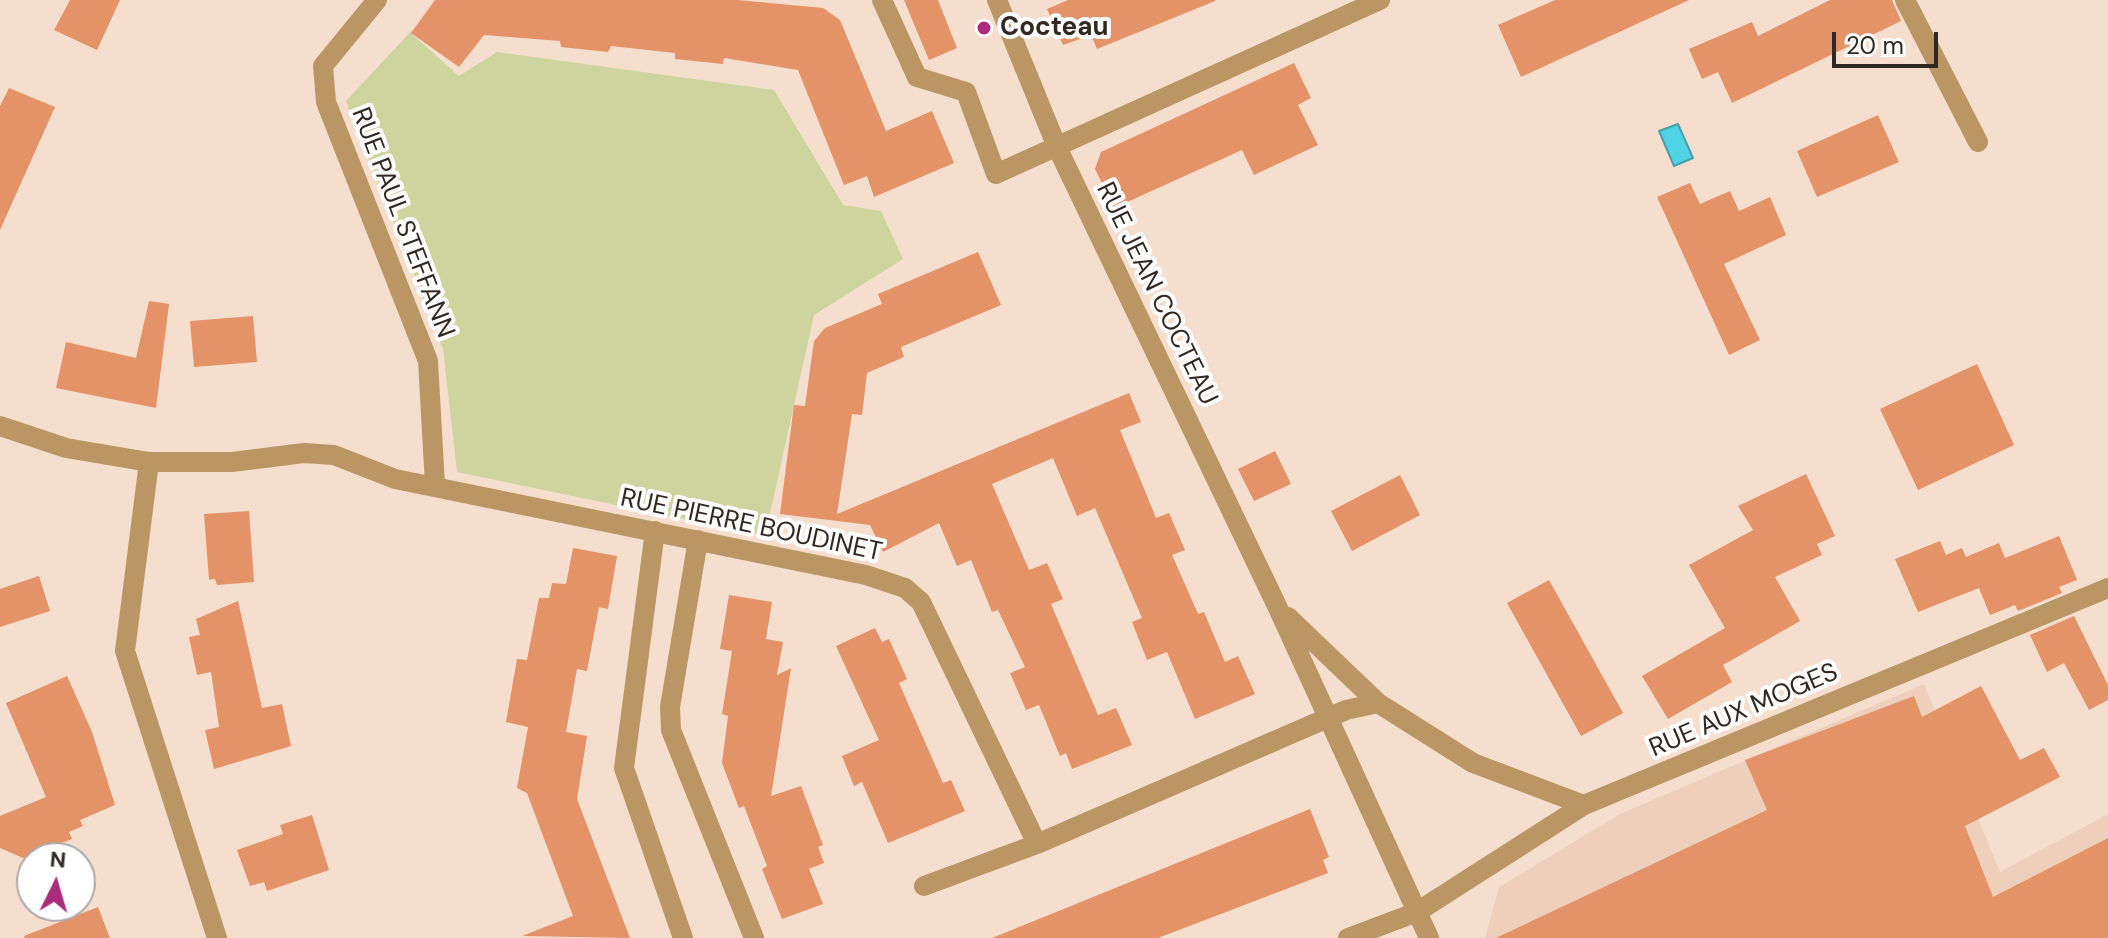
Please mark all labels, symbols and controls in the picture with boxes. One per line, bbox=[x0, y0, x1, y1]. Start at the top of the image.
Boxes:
place label: Cocteau bbox=[1000, 12, 1109, 44]
scale bar bbox=[1836, 16, 1942, 66]
marker: Cocteau bbox=[975, 19, 993, 37]
text: 20 m bbox=[1846, 30, 1904, 61]
street label: RUE PAUL STEFFANN bbox=[344, 103, 460, 343]
street label: RUE JEAN COCTEAU bbox=[1089, 178, 1223, 410]
street label: RUE PIERRE BOUDINET bbox=[617, 483, 885, 569]
street label: RUE AUX MOGES bbox=[1645, 657, 1843, 765]
north arrow bbox=[16, 842, 96, 922]
text: N bbox=[49, 844, 67, 875]

